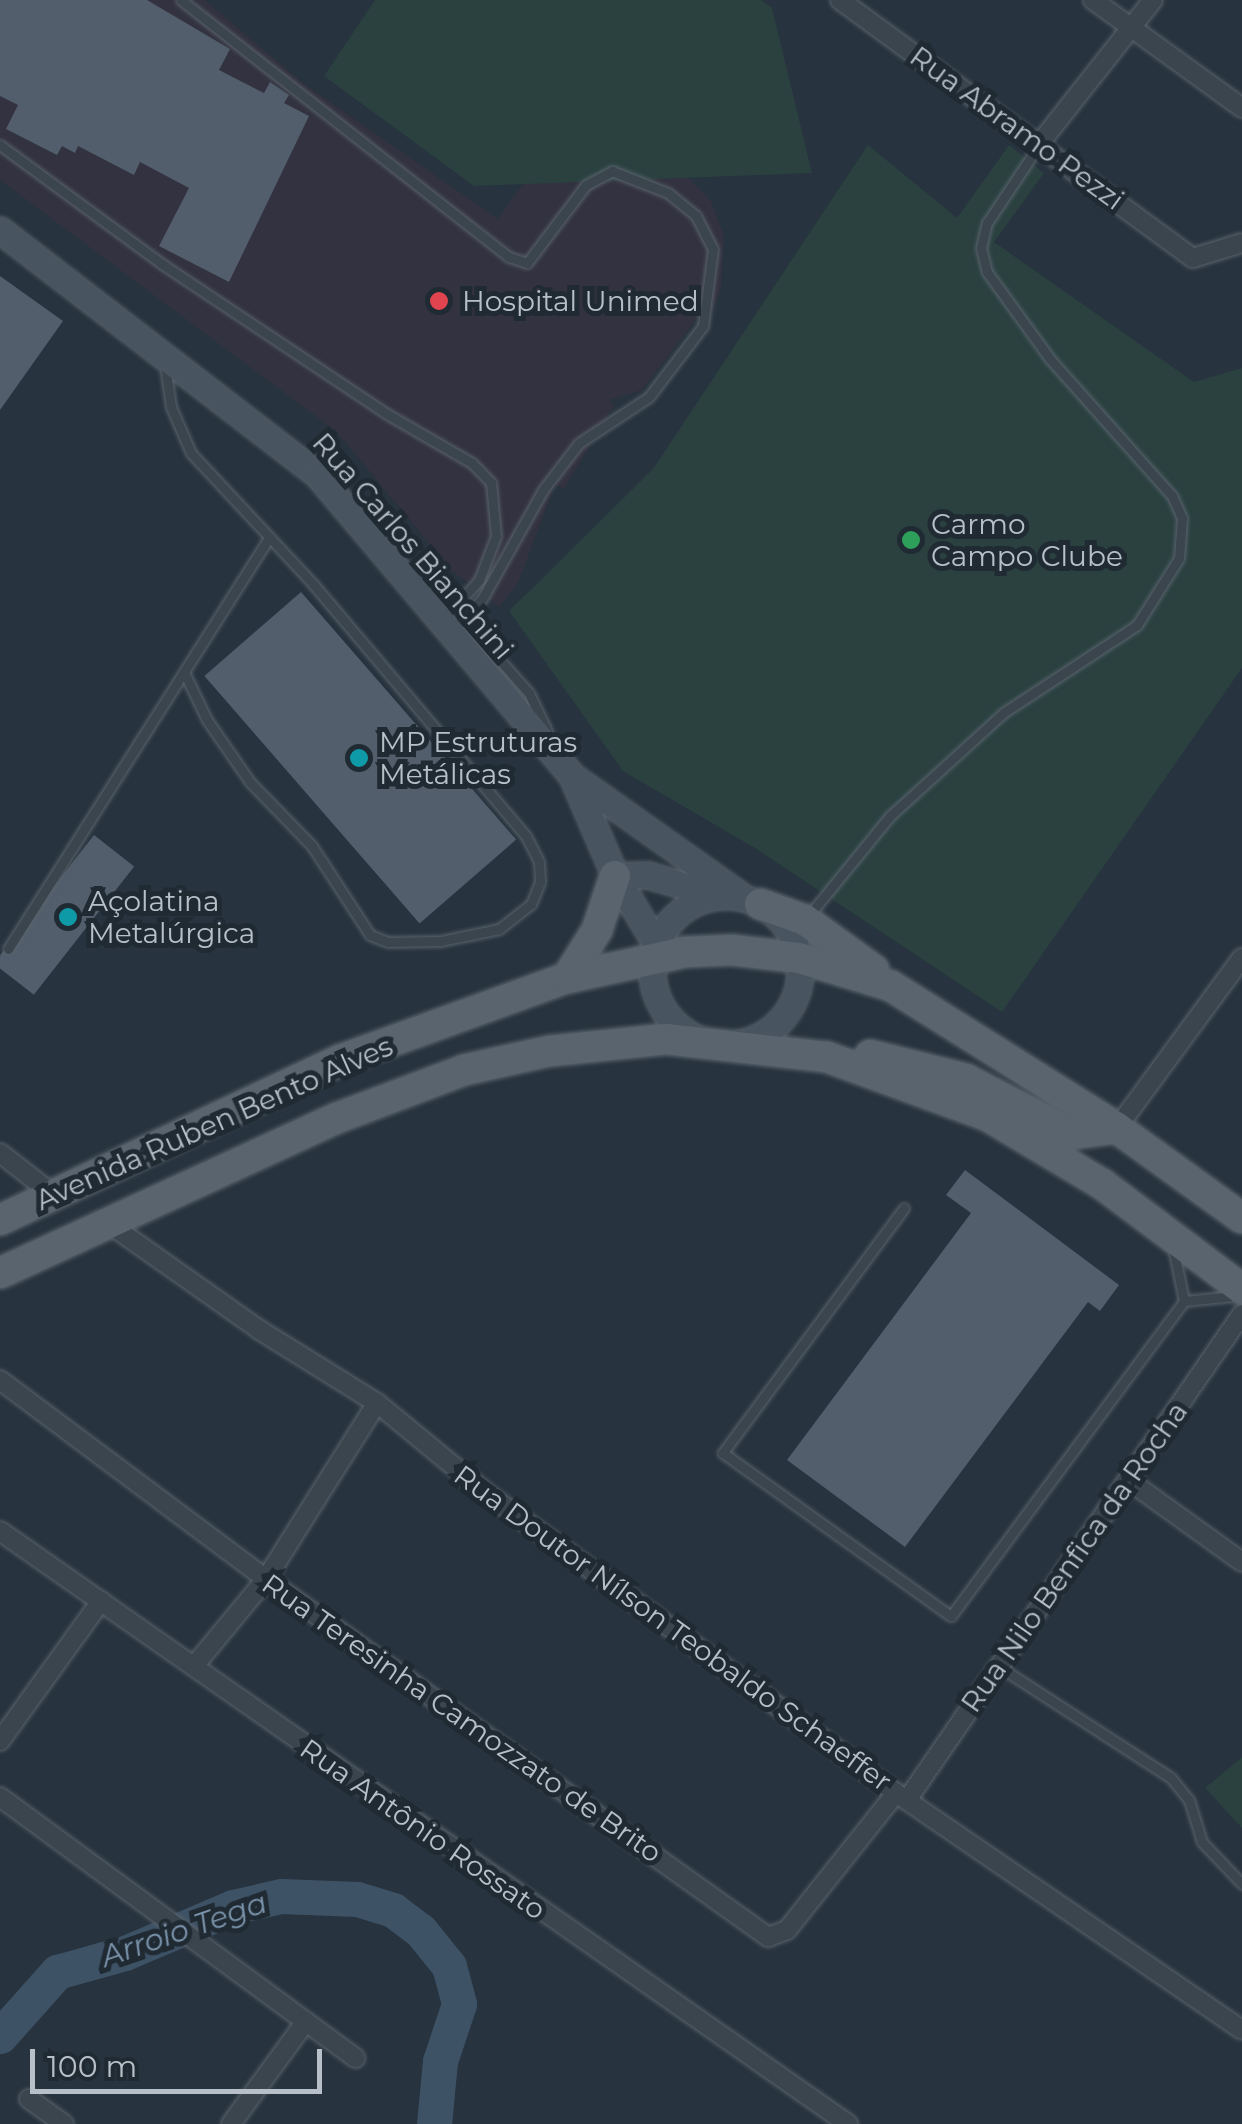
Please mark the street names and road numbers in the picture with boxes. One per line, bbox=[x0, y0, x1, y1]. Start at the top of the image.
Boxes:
street label: Rua Abramo Pezzi bbox=[904, 39, 1130, 217]
street label: Rua Carlos Bianchini bbox=[306, 426, 520, 666]
street label: Avenida Ruben Bento Alves bbox=[30, 1029, 398, 1217]
street label: Rua Nilo Benfica da Rocha bbox=[954, 1395, 1194, 1719]
street label: Rua Doutor Nílson Teobaldo Schaeffer bbox=[448, 1458, 898, 1798]
street label: Rua Teresinha Camozzato de Brito bbox=[256, 1567, 668, 1869]
street label: Rua Antônio Rossato bbox=[294, 1732, 552, 1926]

